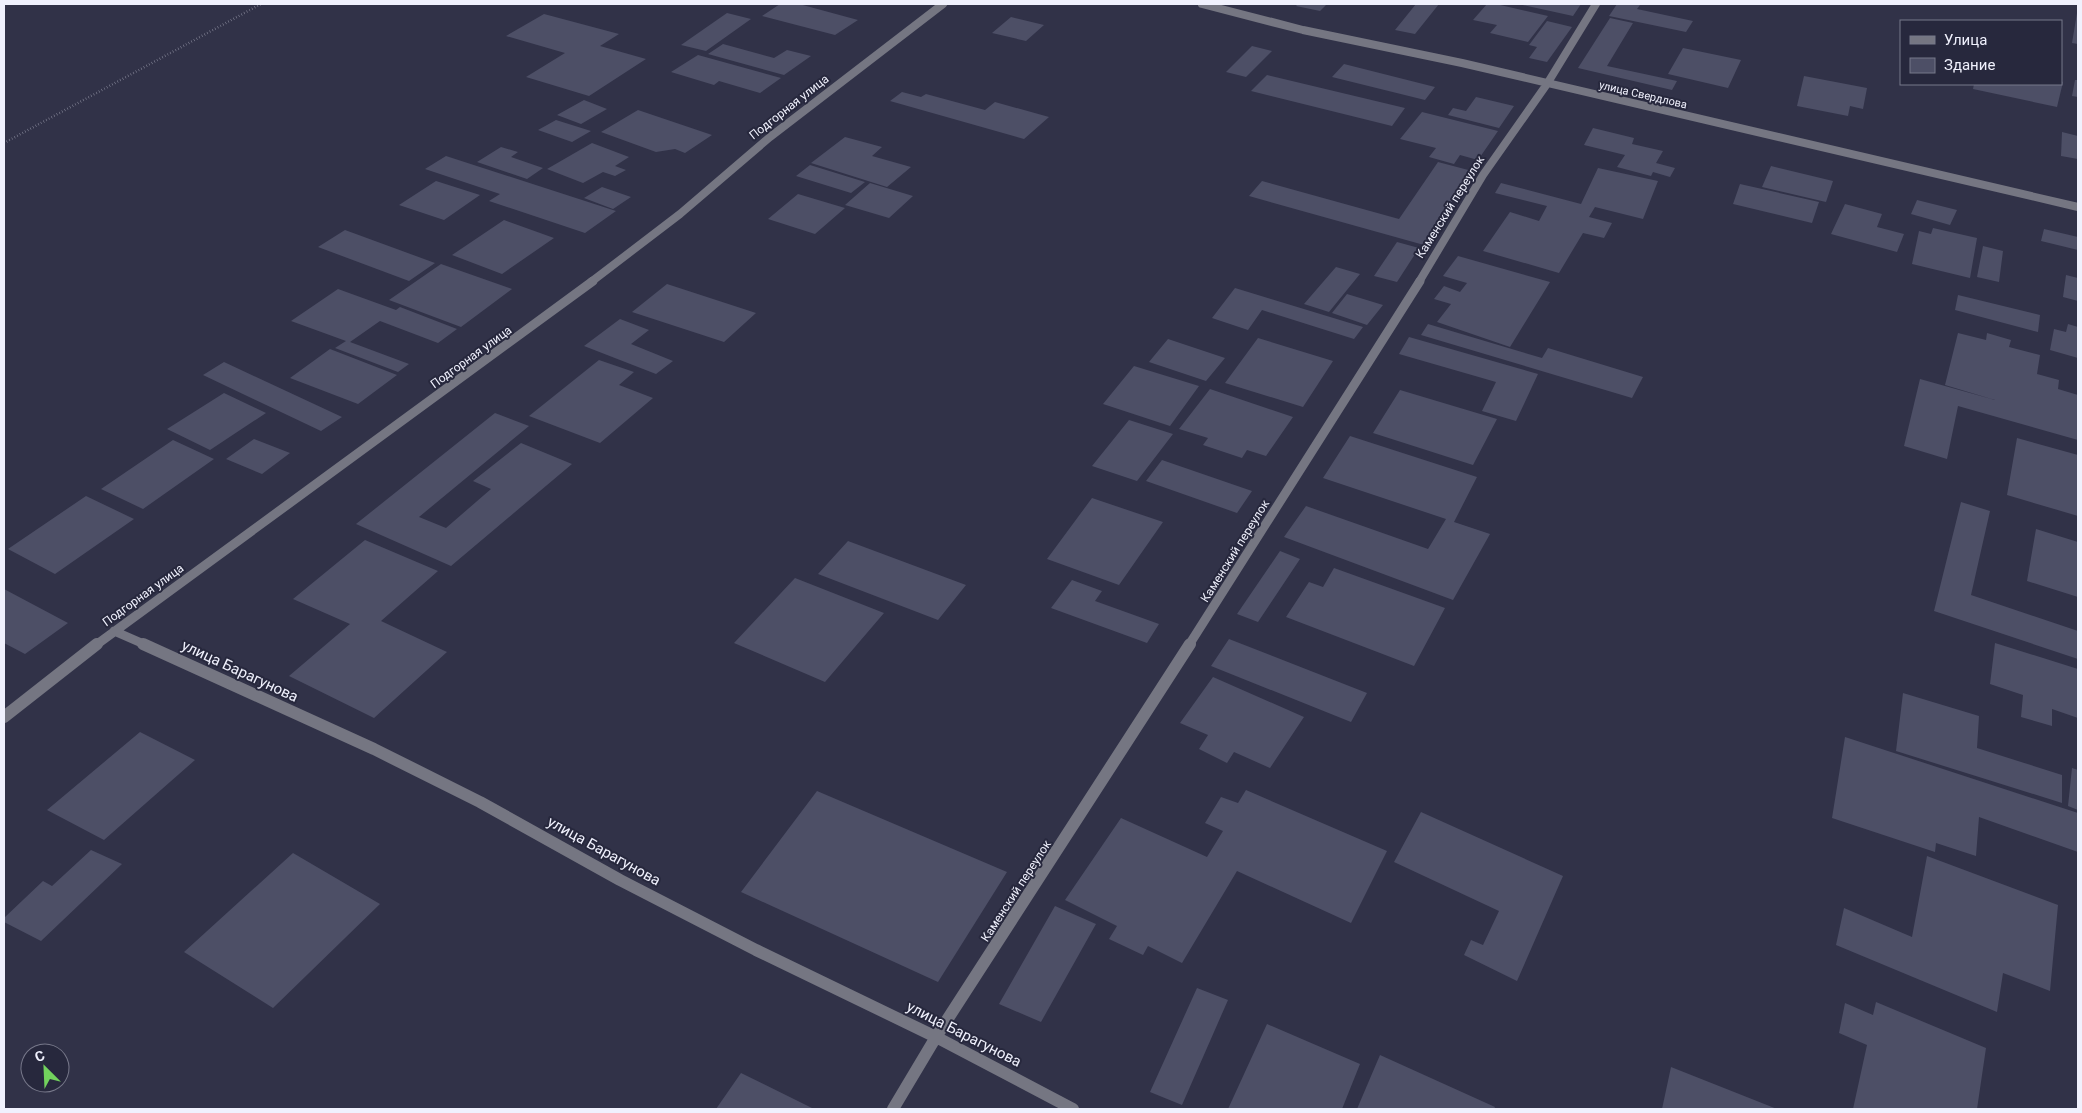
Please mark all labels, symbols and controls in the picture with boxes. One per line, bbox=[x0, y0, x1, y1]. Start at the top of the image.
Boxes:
legend bbox=[1900, 20, 2062, 85]
text: Улица bbox=[1944, 31, 1987, 49]
text: Здание bbox=[1944, 56, 1995, 74]
street label: Подгорная улица bbox=[747, 72, 831, 142]
street label: улица Свердлова bbox=[1598, 79, 1688, 111]
street label: Каменский переулок bbox=[1413, 153, 1487, 261]
street label: Подгорная улица bbox=[428, 323, 514, 391]
street label: Каменский переулок bbox=[1198, 497, 1272, 605]
street label: Подгорная улица bbox=[100, 561, 186, 629]
street label: улица Барагунова bbox=[179, 636, 301, 706]
street label: улица Барагунова bbox=[544, 812, 664, 890]
street label: Каменский переулок bbox=[978, 837, 1054, 944]
street label: улица Барагунова bbox=[904, 997, 1024, 1071]
north arrow bbox=[20, 1043, 70, 1093]
text: С bbox=[32, 1047, 47, 1065]

